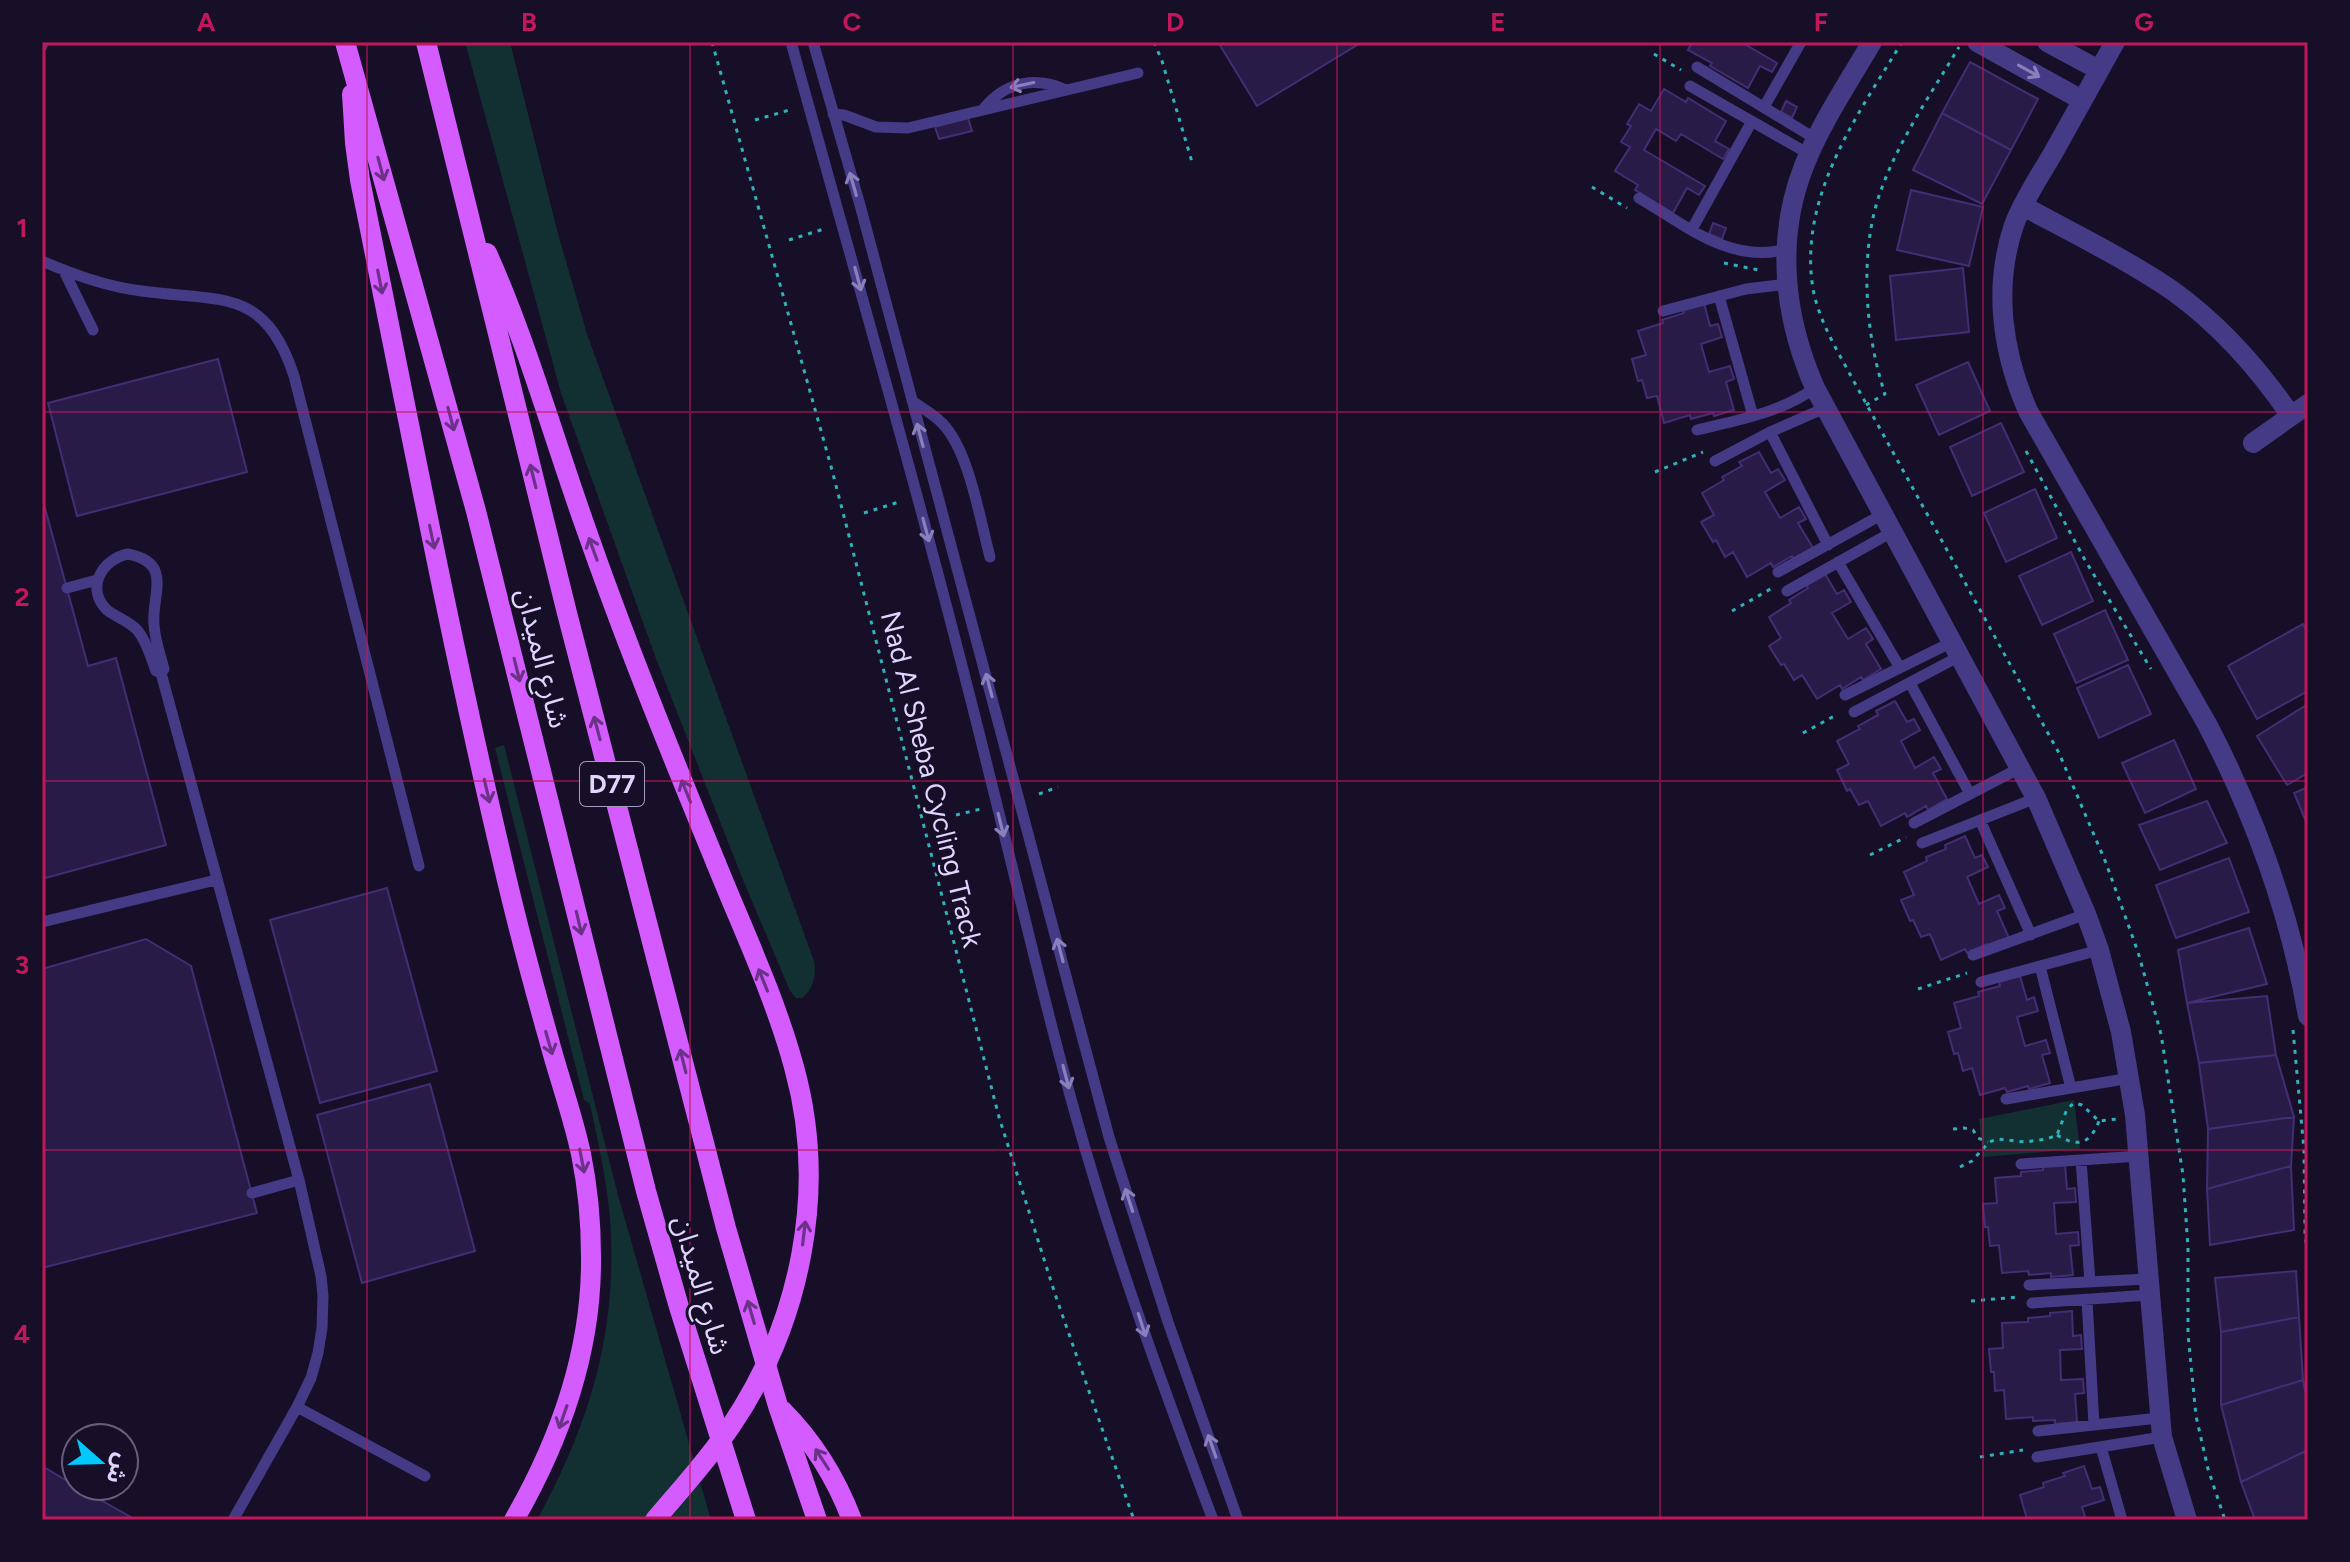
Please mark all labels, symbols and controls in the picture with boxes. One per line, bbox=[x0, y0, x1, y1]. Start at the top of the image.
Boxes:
text: A bbox=[197, 6, 216, 38]
text: B bbox=[521, 6, 537, 38]
text: C bbox=[843, 6, 862, 38]
text: D bbox=[1166, 6, 1184, 38]
text: E bbox=[1490, 6, 1506, 38]
text: F bbox=[1814, 6, 1828, 38]
text: G bbox=[2134, 6, 2154, 38]
one-way arrow bbox=[2017, 64, 2041, 79]
one-way arrow bbox=[1009, 78, 1035, 93]
one-way arrow bbox=[374, 155, 389, 181]
one-way arrow bbox=[845, 171, 860, 197]
text: 1 bbox=[17, 212, 27, 244]
one-way arrow bbox=[851, 265, 866, 291]
one-way arrow bbox=[374, 269, 389, 294]
one-way arrow bbox=[444, 405, 459, 431]
one-way arrow bbox=[912, 422, 927, 448]
one-way arrow bbox=[524, 464, 539, 490]
one-way arrow bbox=[919, 516, 934, 542]
one-way arrow bbox=[425, 524, 440, 549]
one-way arrow bbox=[585, 537, 599, 561]
text: 2 bbox=[14, 581, 30, 613]
street label: شارع الميدان bbox=[505, 585, 577, 732]
street label: Nad Al Sheba Cycling Track bbox=[874, 608, 990, 951]
one-way arrow bbox=[511, 657, 526, 683]
one-way arrow bbox=[981, 673, 996, 699]
one-way arrow bbox=[589, 716, 604, 742]
road number: D77 bbox=[580, 762, 644, 806]
one-way arrow bbox=[480, 778, 495, 803]
one-way arrow bbox=[678, 779, 693, 804]
one-way arrow bbox=[995, 811, 1010, 837]
one-way arrow bbox=[572, 909, 587, 935]
one-way arrow bbox=[1051, 937, 1066, 963]
text: 3 bbox=[15, 949, 29, 981]
one-way arrow bbox=[755, 968, 769, 993]
one-way arrow bbox=[543, 1030, 558, 1056]
one-way arrow bbox=[675, 1049, 690, 1075]
one-way arrow bbox=[1059, 1063, 1074, 1089]
one-way arrow bbox=[575, 1148, 590, 1173]
one-way arrow bbox=[1121, 1188, 1136, 1213]
street label: شارع الميدان bbox=[662, 1212, 738, 1359]
one-way arrow bbox=[797, 1220, 812, 1247]
one-way arrow bbox=[743, 1300, 758, 1326]
one-way arrow bbox=[1136, 1312, 1150, 1337]
text: 4 bbox=[14, 1318, 30, 1350]
one-way arrow bbox=[555, 1404, 569, 1429]
north arrow bbox=[60, 1422, 140, 1502]
one-way arrow bbox=[1204, 1434, 1219, 1459]
one-way arrow bbox=[814, 1448, 831, 1470]
text: ش bbox=[100, 1450, 136, 1487]

